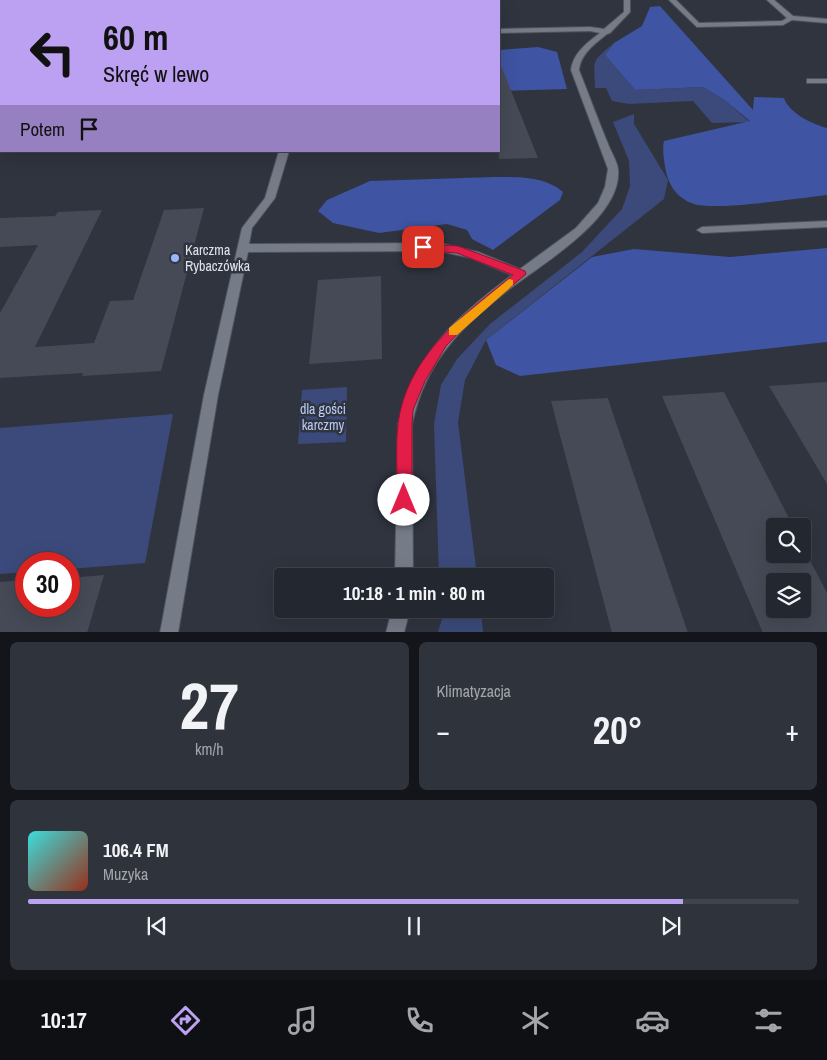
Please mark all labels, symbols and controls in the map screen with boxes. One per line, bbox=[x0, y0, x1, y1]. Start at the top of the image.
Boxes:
text: 60 m bbox=[103, 14, 168, 61]
icon: left bbox=[20, 20, 85, 85]
text: Skręć w lewo bbox=[103, 59, 209, 89]
icon: arrive bbox=[75, 115, 103, 143]
text: Potem bbox=[20, 116, 65, 142]
pin bbox=[402, 226, 444, 268]
icon: arrive bbox=[409, 233, 437, 261]
place label: Karczma Rybaczówka bbox=[185, 241, 251, 275]
marker: Karczma Rybaczówka bbox=[169, 252, 181, 264]
park label: dla gości karczmy bbox=[300, 400, 346, 434]
position arrow bbox=[377, 473, 429, 525]
map controls bbox=[766, 518, 811, 618]
button: search bbox=[766, 518, 811, 563]
speed limit sign: 30 bbox=[15, 552, 80, 617]
button: layers bbox=[766, 573, 811, 618]
text: 10:18 · 1 min · 80 m bbox=[343, 580, 485, 606]
text: 27 bbox=[180, 662, 239, 749]
text: Klimatyzacja bbox=[437, 680, 511, 702]
text: 20° bbox=[593, 705, 643, 756]
text: − bbox=[437, 712, 450, 750]
text: + bbox=[786, 712, 799, 750]
text: km/h bbox=[195, 738, 223, 760]
text: 106.4 FM bbox=[103, 837, 169, 863]
text: Muzyka bbox=[103, 863, 148, 885]
icon: previous bbox=[143, 912, 171, 940]
icon: pause bbox=[400, 912, 428, 940]
icon: next bbox=[657, 912, 685, 940]
icon: directions bbox=[168, 1003, 203, 1038]
icon: music bbox=[285, 1003, 320, 1038]
icon: phone bbox=[402, 1003, 437, 1038]
icon: climate bbox=[518, 1003, 553, 1038]
icon: car bbox=[635, 1003, 670, 1038]
icon: filters bbox=[751, 1003, 786, 1038]
text: 10:17 bbox=[41, 1005, 87, 1035]

